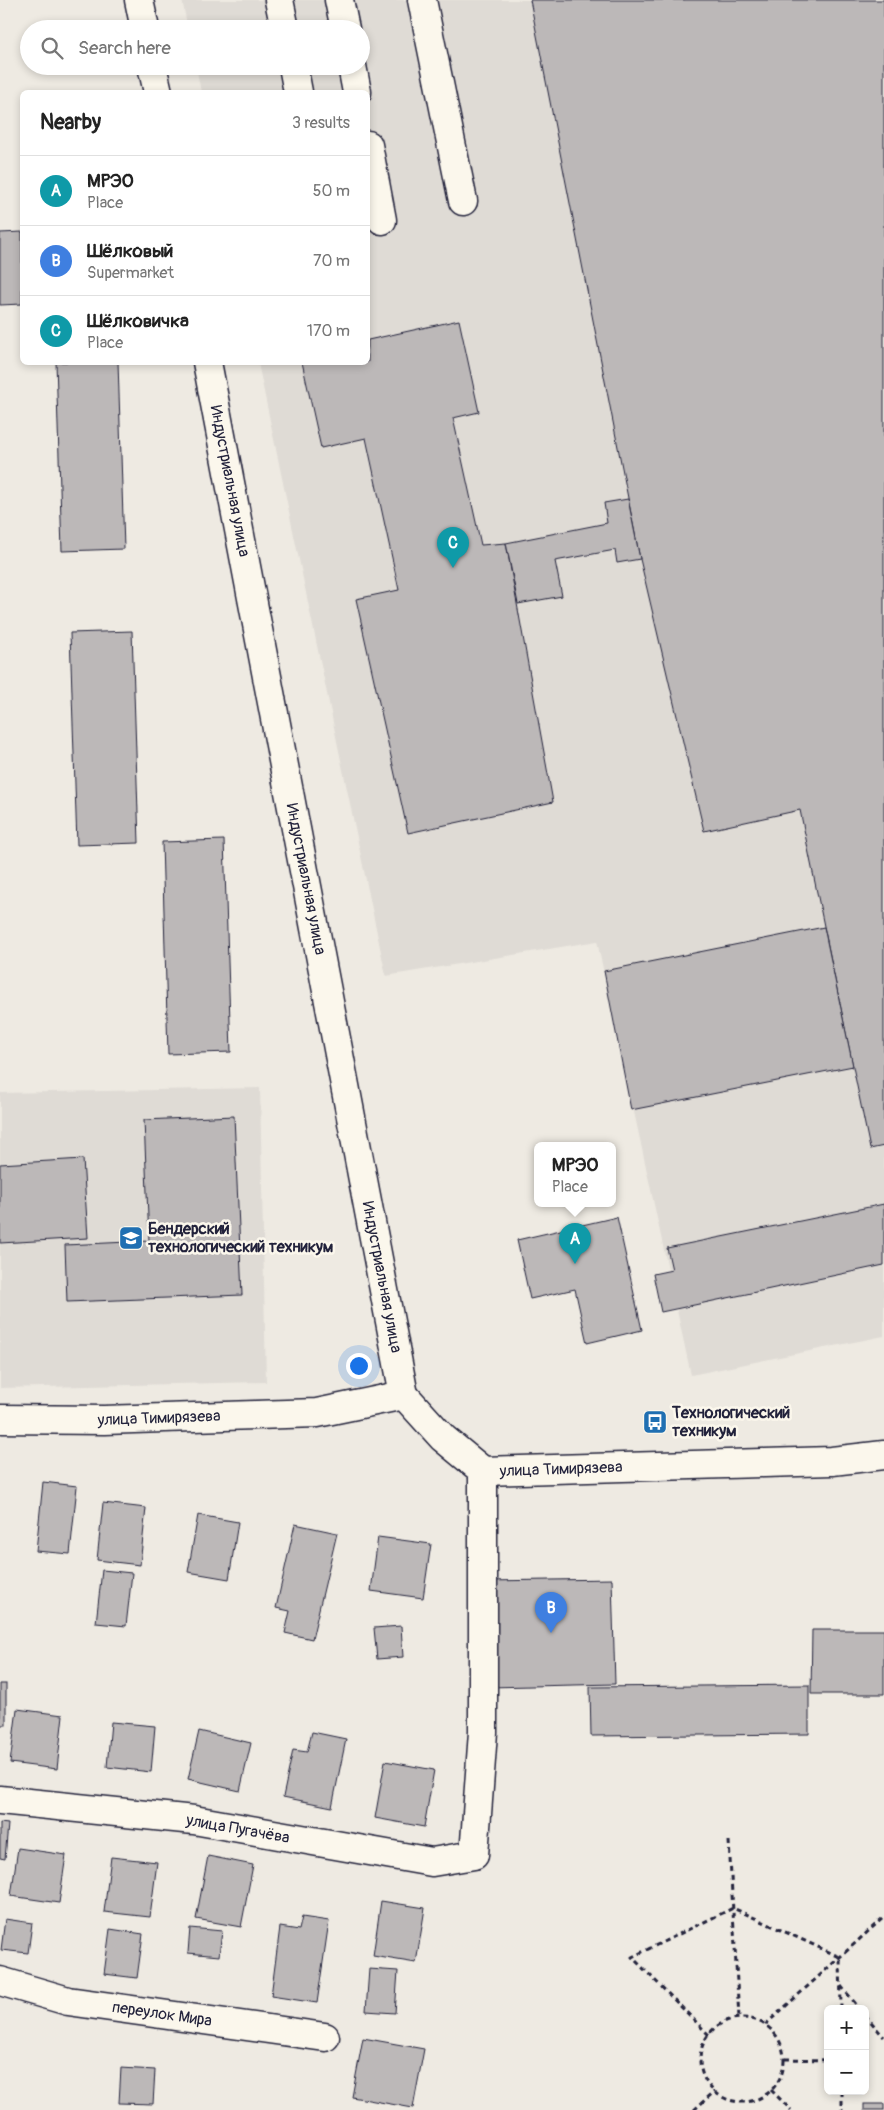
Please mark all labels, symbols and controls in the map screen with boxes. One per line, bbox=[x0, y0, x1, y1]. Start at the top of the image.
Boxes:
search box bbox=[20, 20, 370, 75]
icon: search bbox=[38, 34, 66, 62]
text: Search here bbox=[78, 36, 171, 60]
text: Nearby bbox=[40, 109, 101, 136]
text: 3 results bbox=[292, 113, 350, 133]
text: МРЭО bbox=[87, 169, 134, 193]
text: A bbox=[51, 181, 61, 201]
text: 50 m bbox=[313, 181, 350, 201]
text: Place bbox=[87, 193, 123, 213]
text: Шёлковый bbox=[87, 239, 174, 263]
text: B bbox=[51, 251, 61, 271]
text: 70 m bbox=[313, 251, 350, 271]
text: Supermarket bbox=[87, 263, 174, 283]
text: Шёлковичка bbox=[87, 309, 189, 333]
text: C bbox=[51, 321, 61, 341]
text: 170 m bbox=[307, 321, 350, 341]
text: Place bbox=[87, 333, 123, 353]
street label: Индустриальная улица bbox=[205, 404, 255, 558]
pin: C bbox=[437, 527, 469, 568]
street label: Индустриальная улица bbox=[281, 802, 331, 956]
popup bbox=[534, 1142, 616, 1207]
text: МРЭО bbox=[552, 1153, 598, 1177]
text: Place bbox=[552, 1177, 588, 1197]
street label: Индустриальная улица bbox=[357, 1200, 407, 1354]
place label: Бендерский технологический техникум bbox=[148, 1219, 333, 1257]
pin: A bbox=[559, 1223, 591, 1264]
school or university icon: Бендерский технологический техникум bbox=[118, 1225, 144, 1251]
your location bbox=[346, 1353, 372, 1379]
place label: Технологический техникум bbox=[671, 1403, 790, 1441]
street label: улица Тимирязева bbox=[96, 1406, 221, 1430]
bus stop icon: Технологический техникум bbox=[642, 1409, 668, 1435]
street label: улица Тимирязева bbox=[498, 1457, 623, 1481]
pin: B bbox=[535, 1592, 567, 1633]
street label: улица Пугачёва bbox=[184, 1810, 291, 1848]
street label: переулок Мира bbox=[111, 1997, 213, 2031]
map controls bbox=[824, 2005, 869, 2095]
button: + bbox=[824, 2005, 869, 2050]
button: − bbox=[824, 2050, 869, 2095]

